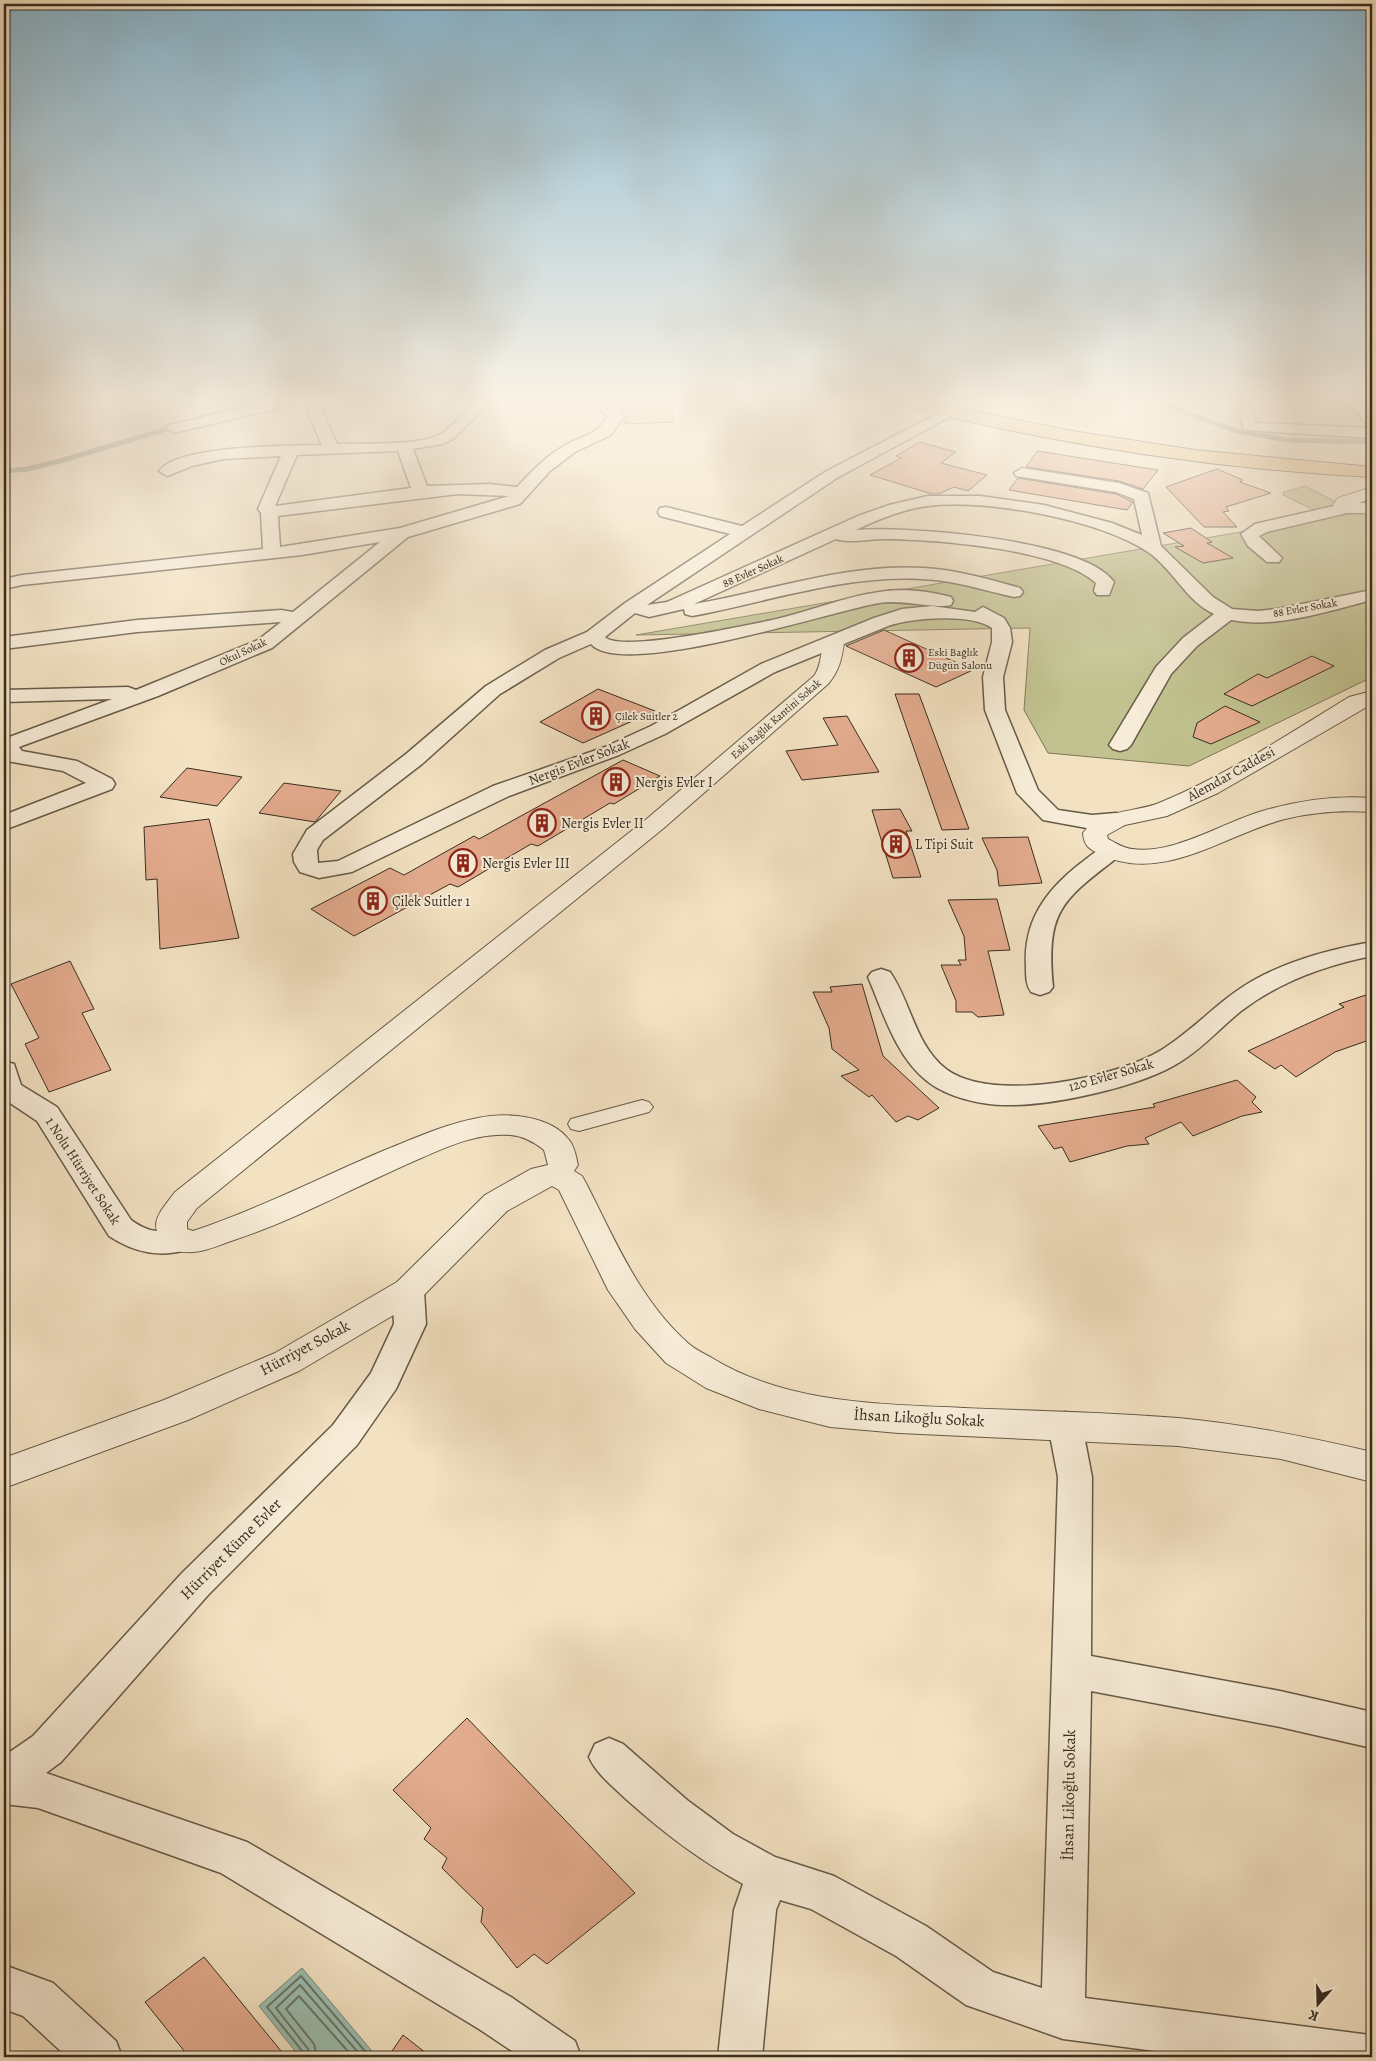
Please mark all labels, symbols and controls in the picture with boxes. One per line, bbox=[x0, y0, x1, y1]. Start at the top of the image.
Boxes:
street label: 88 Evler Sokak bbox=[720, 551, 786, 591]
street label: 88 Evler Sokak bbox=[1272, 595, 1339, 621]
street label: Okul Sokak bbox=[217, 634, 270, 670]
building icon: Eski Bağlık Düğün Salonu bbox=[894, 643, 924, 673]
place label: Eski Bağlık Düğün Salonu bbox=[928, 645, 992, 673]
street label: Eski Bağlık Kantini Sokak bbox=[728, 675, 825, 762]
building icon: Çilek Suitler 2 bbox=[581, 701, 611, 731]
place label: Çilek Suitler 2 bbox=[615, 709, 678, 724]
street label: Nergis Evler Sokak bbox=[526, 734, 632, 790]
street label: Alemdar Caddesi bbox=[1183, 742, 1278, 806]
building icon: Nergis Evler I bbox=[601, 767, 631, 797]
place label: Nergis Evler I bbox=[635, 773, 713, 792]
building icon: Nergis Evler II bbox=[527, 808, 557, 838]
place label: Nergis Evler II bbox=[561, 814, 644, 833]
building icon: L Tipi Suit bbox=[881, 829, 911, 859]
place label: L Tipi Suit bbox=[915, 835, 974, 854]
building icon: Nergis Evler III bbox=[448, 848, 478, 878]
place label: Nergis Evler III bbox=[482, 854, 570, 873]
building icon: Çilek Suitler 1 bbox=[358, 886, 388, 916]
place label: Çilek Suitler 1 bbox=[392, 892, 470, 911]
street label: 120 Evler Sokak bbox=[1066, 1054, 1156, 1096]
street label: 1 Nolu Hürriyet Sokak bbox=[41, 1113, 125, 1229]
street label: Hürriyet Sokak bbox=[256, 1315, 354, 1381]
street label: İhsan Likoğlu Sokak bbox=[853, 1404, 985, 1432]
street label: Hürriyet Küme Evler bbox=[175, 1493, 287, 1605]
street label: İhsan Likoğlu Sokak bbox=[1057, 1729, 1081, 1861]
north arrow bbox=[1294, 1978, 1344, 2028]
text: K bbox=[1305, 2005, 1321, 2026]

